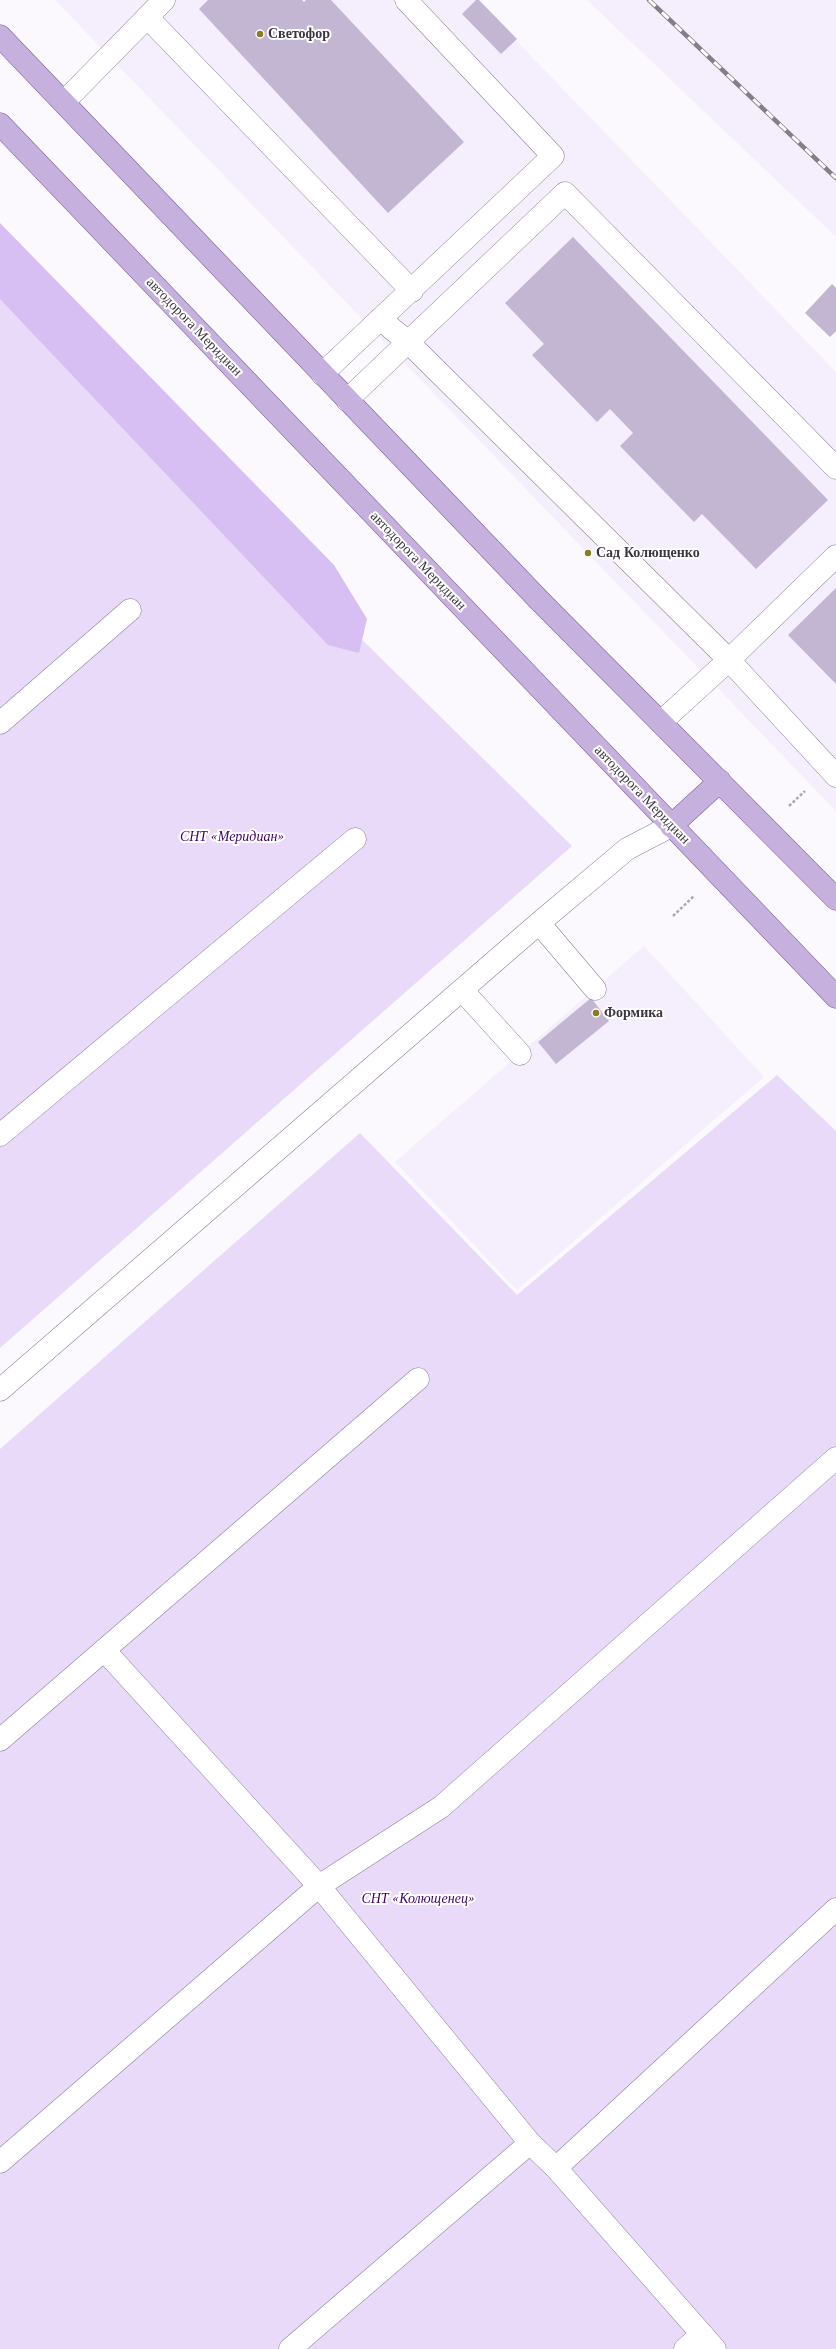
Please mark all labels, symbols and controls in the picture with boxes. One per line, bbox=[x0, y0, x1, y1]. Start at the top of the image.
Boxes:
place label: Светофор bbox=[268, 26, 330, 42]
marker: Светофор bbox=[255, 29, 265, 39]
street label: автодорога Меридиан bbox=[143, 274, 245, 380]
street label: автодорога Меридиан bbox=[367, 508, 469, 614]
place label: Сад Колющенко bbox=[596, 545, 700, 561]
marker: Сад Колющенко bbox=[583, 548, 593, 558]
street label: автодорога Меридиан bbox=[591, 742, 693, 848]
park label: СНТ «Меридиан» bbox=[180, 829, 284, 845]
place label: Формика bbox=[604, 1005, 663, 1021]
marker: Формика bbox=[591, 1008, 601, 1018]
park label: СНТ «Колющенец» bbox=[361, 1891, 475, 1907]

